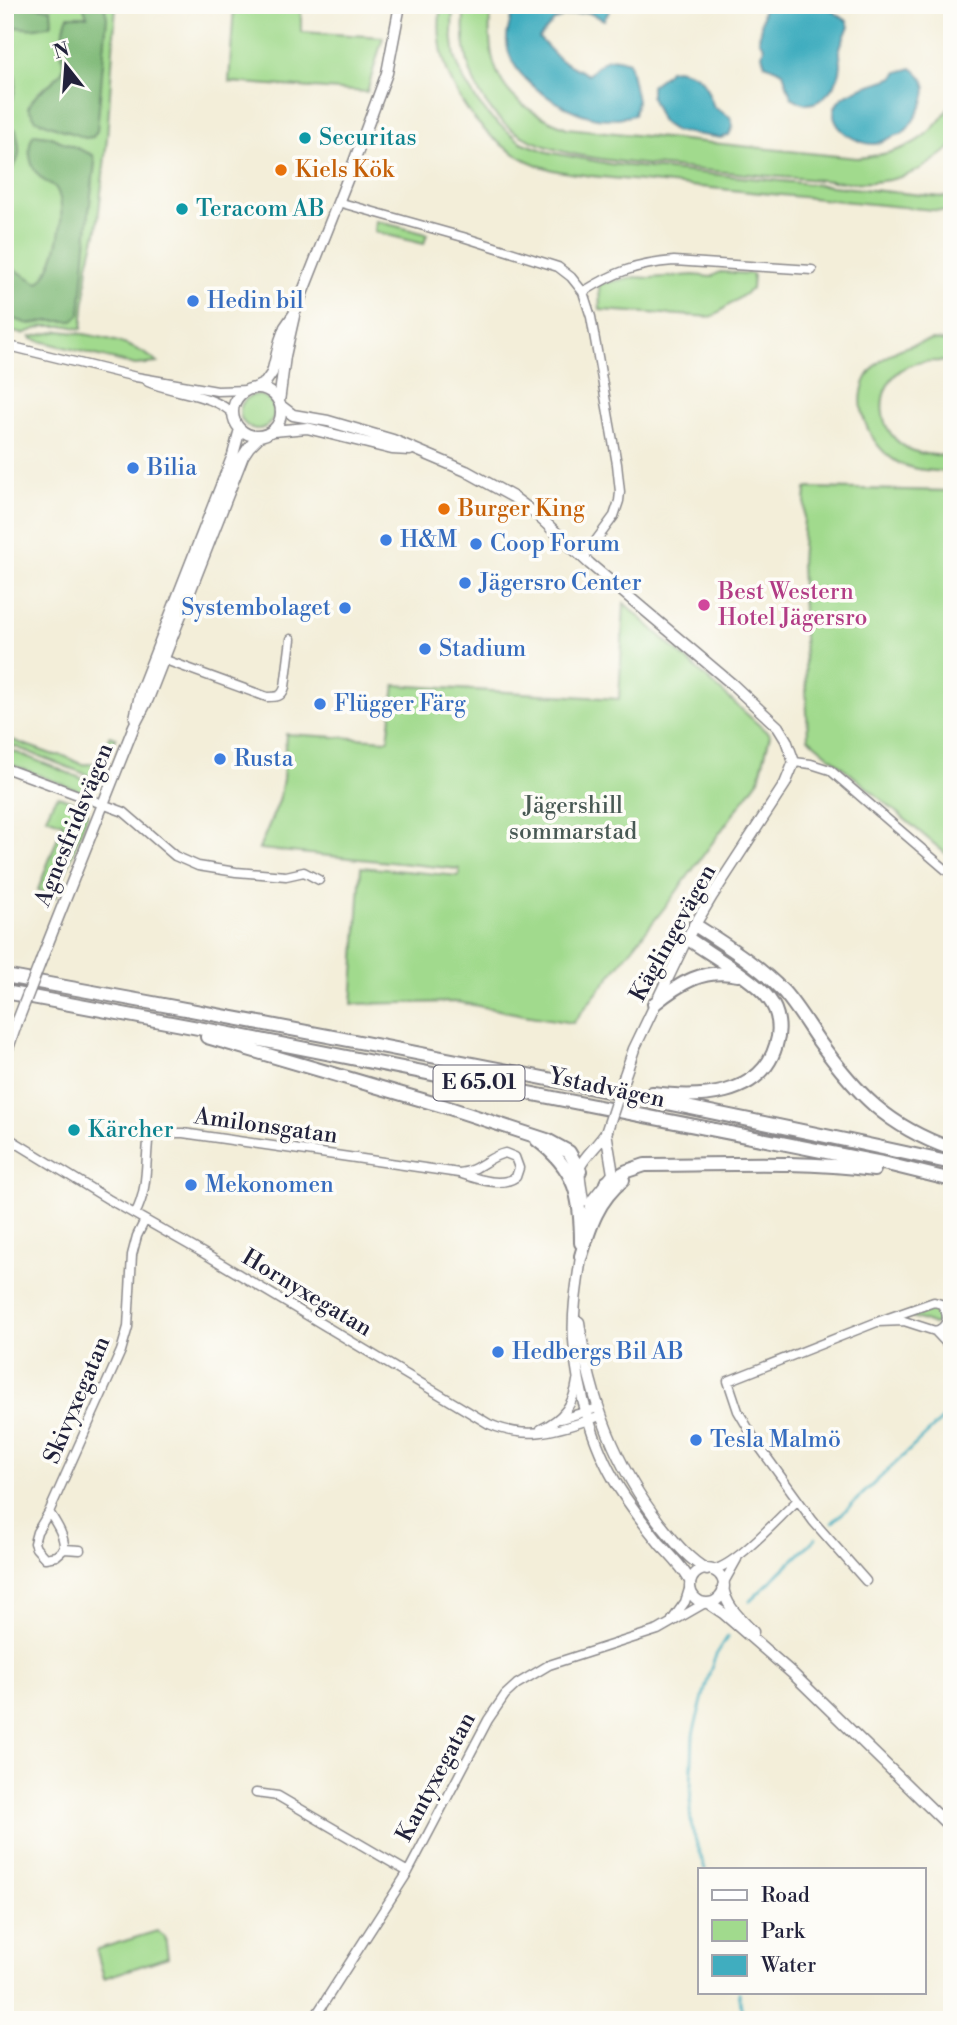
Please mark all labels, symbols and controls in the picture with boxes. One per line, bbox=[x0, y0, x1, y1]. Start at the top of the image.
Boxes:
north arrow bbox=[32, 32, 102, 102]
text: N bbox=[51, 37, 72, 64]
place label: Securitas bbox=[319, 124, 416, 152]
marker: Securitas bbox=[297, 130, 313, 146]
place label: Kiels Kök bbox=[295, 156, 395, 184]
marker: Kiels Kök bbox=[273, 162, 289, 178]
place label: Teracom AB bbox=[196, 195, 325, 223]
marker: Teracom AB bbox=[174, 201, 190, 217]
place label: Hedin bil bbox=[207, 287, 304, 315]
marker: Hedin bil bbox=[185, 293, 201, 309]
place label: Bilia bbox=[146, 454, 197, 482]
marker: Bilia bbox=[125, 460, 141, 476]
place label: Burger King bbox=[457, 495, 585, 523]
marker: Burger King bbox=[436, 501, 452, 517]
place label: H&M bbox=[400, 526, 458, 554]
place label: Coop Forum bbox=[490, 530, 620, 558]
marker: H&M bbox=[378, 532, 394, 548]
marker: Coop Forum bbox=[468, 536, 484, 552]
place label: Jägersro Center bbox=[478, 569, 642, 597]
marker: Jägersro Center bbox=[457, 575, 473, 591]
place label: Best Western Hotel Jägersro bbox=[717, 578, 868, 632]
place label: Systembolaget bbox=[181, 594, 331, 622]
marker: Best Western Hotel Jägersro bbox=[696, 597, 712, 613]
marker: Systembolaget bbox=[337, 600, 353, 616]
place label: Stadium bbox=[439, 635, 526, 663]
marker: Stadium bbox=[417, 641, 433, 657]
place label: Flügger Färg bbox=[334, 690, 466, 718]
marker: Flügger Färg bbox=[312, 696, 328, 712]
street label: Agnesfridsvägen bbox=[28, 739, 120, 912]
place label: Rusta bbox=[234, 745, 294, 773]
marker: Rusta bbox=[212, 751, 228, 767]
park label: Jägershill sommarstad bbox=[509, 792, 637, 846]
street label: Käglingevägen bbox=[624, 859, 722, 1006]
street label: Ystadvägen bbox=[546, 1062, 668, 1114]
road number: E 65.01 bbox=[434, 1066, 524, 1100]
street label: Amilonsgatan bbox=[192, 1102, 340, 1150]
place label: Kärcher bbox=[88, 1116, 174, 1144]
marker: Kärcher bbox=[66, 1122, 82, 1138]
place label: Mekonomen bbox=[205, 1171, 334, 1199]
marker: Mekonomen bbox=[183, 1177, 199, 1193]
street label: Hornyxegatan bbox=[237, 1243, 377, 1343]
street label: Skivyxegatan bbox=[38, 1332, 116, 1468]
place label: Hedbergs Bil AB bbox=[512, 1338, 684, 1366]
marker: Hedbergs Bil AB bbox=[490, 1344, 506, 1360]
place label: Tesla Malmö bbox=[710, 1426, 841, 1454]
marker: Tesla Malmö bbox=[688, 1432, 704, 1448]
street label: Kantyxegatan bbox=[390, 1707, 482, 1847]
legend bbox=[698, 1868, 926, 1994]
text: Road bbox=[761, 1883, 810, 1909]
text: Park bbox=[761, 1919, 806, 1945]
text: Water bbox=[760, 1953, 816, 1979]

